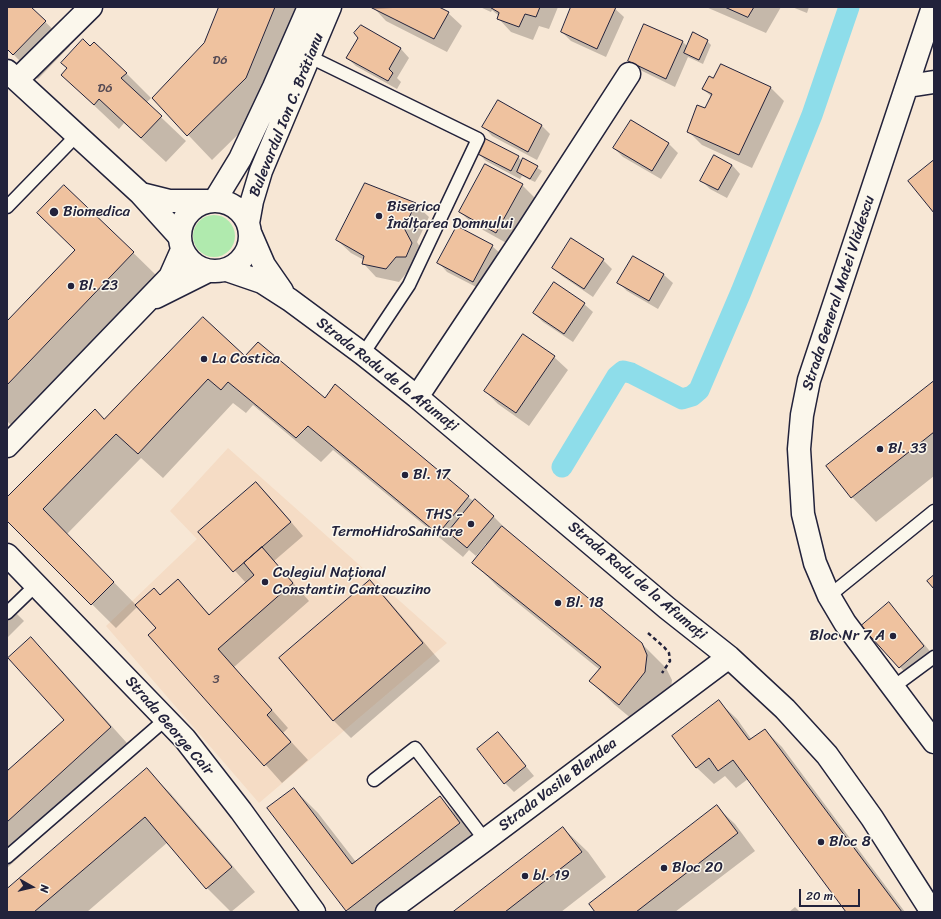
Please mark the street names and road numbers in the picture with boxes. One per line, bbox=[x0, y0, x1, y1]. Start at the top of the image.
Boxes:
street label: Bulevardul Ion C. Brătianu bbox=[246, 30, 328, 200]
street label: Strada General Matei Vlădescu bbox=[799, 193, 879, 393]
street label: Strada Radu de la Afumați bbox=[313, 314, 461, 436]
street label: Strada Radu de la Afumați bbox=[564, 518, 710, 644]
street label: Strada George Cair bbox=[121, 673, 217, 779]
street label: Strada Vasile Blendea bbox=[495, 735, 621, 835]

